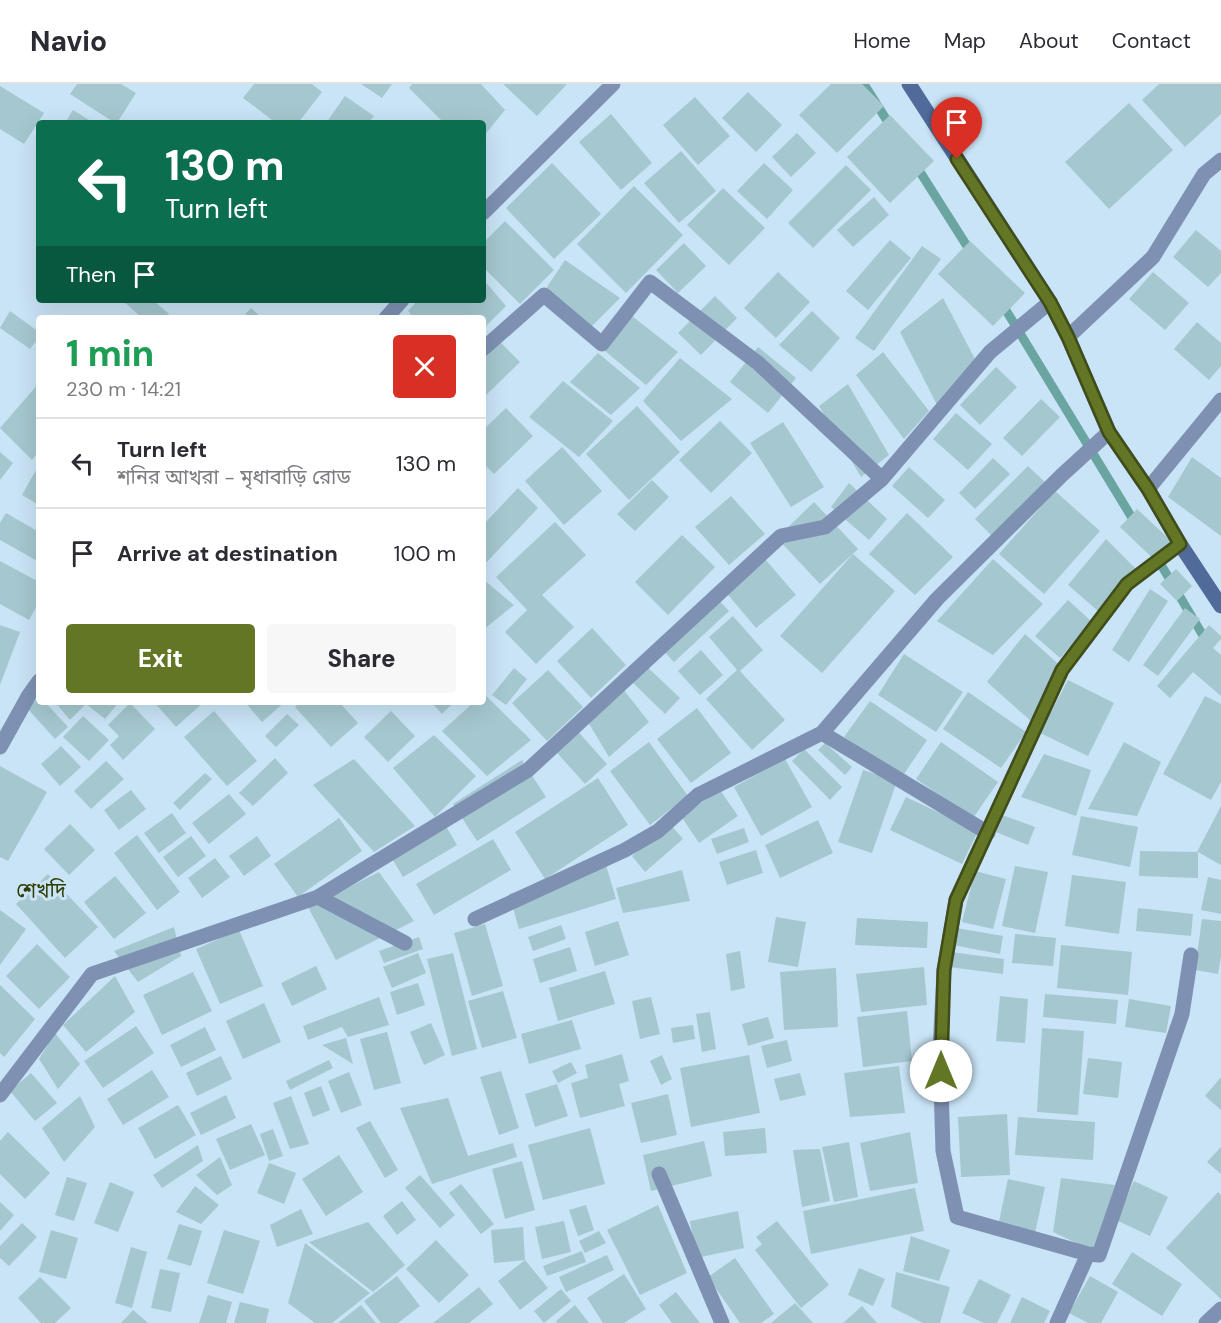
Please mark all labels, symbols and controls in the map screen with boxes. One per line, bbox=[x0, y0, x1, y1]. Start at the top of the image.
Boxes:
text: Navio bbox=[30, 23, 107, 60]
text: Home bbox=[853, 27, 911, 55]
text: Map bbox=[944, 27, 986, 55]
text: About bbox=[1019, 27, 1079, 55]
text: Contact bbox=[1112, 27, 1191, 55]
pin bbox=[931, 97, 982, 159]
icon: arrive bbox=[940, 106, 973, 139]
text: 130 m bbox=[165, 138, 285, 193]
icon: left bbox=[66, 144, 144, 222]
text: Turn left bbox=[165, 191, 268, 226]
icon: arrive bbox=[128, 258, 161, 291]
text: Then bbox=[66, 260, 116, 289]
text: 1 min bbox=[66, 330, 154, 377]
button: close bbox=[393, 335, 456, 398]
text: 230 m · 14:21 bbox=[66, 376, 181, 402]
text: Turn left bbox=[117, 435, 207, 464]
icon: left bbox=[66, 447, 99, 480]
text: 130 m bbox=[396, 449, 456, 478]
text: শনির আখরা - মৃধাবাড়ি রোড bbox=[117, 464, 351, 490]
icon: arrive bbox=[66, 537, 99, 570]
text: Arrive at destination bbox=[117, 539, 338, 568]
text: 100 m bbox=[394, 539, 456, 568]
button: Exit bbox=[66, 624, 255, 693]
button: Share bbox=[267, 624, 456, 693]
district label: শেখদি bbox=[16, 877, 67, 903]
position arrow bbox=[909, 1039, 973, 1103]

